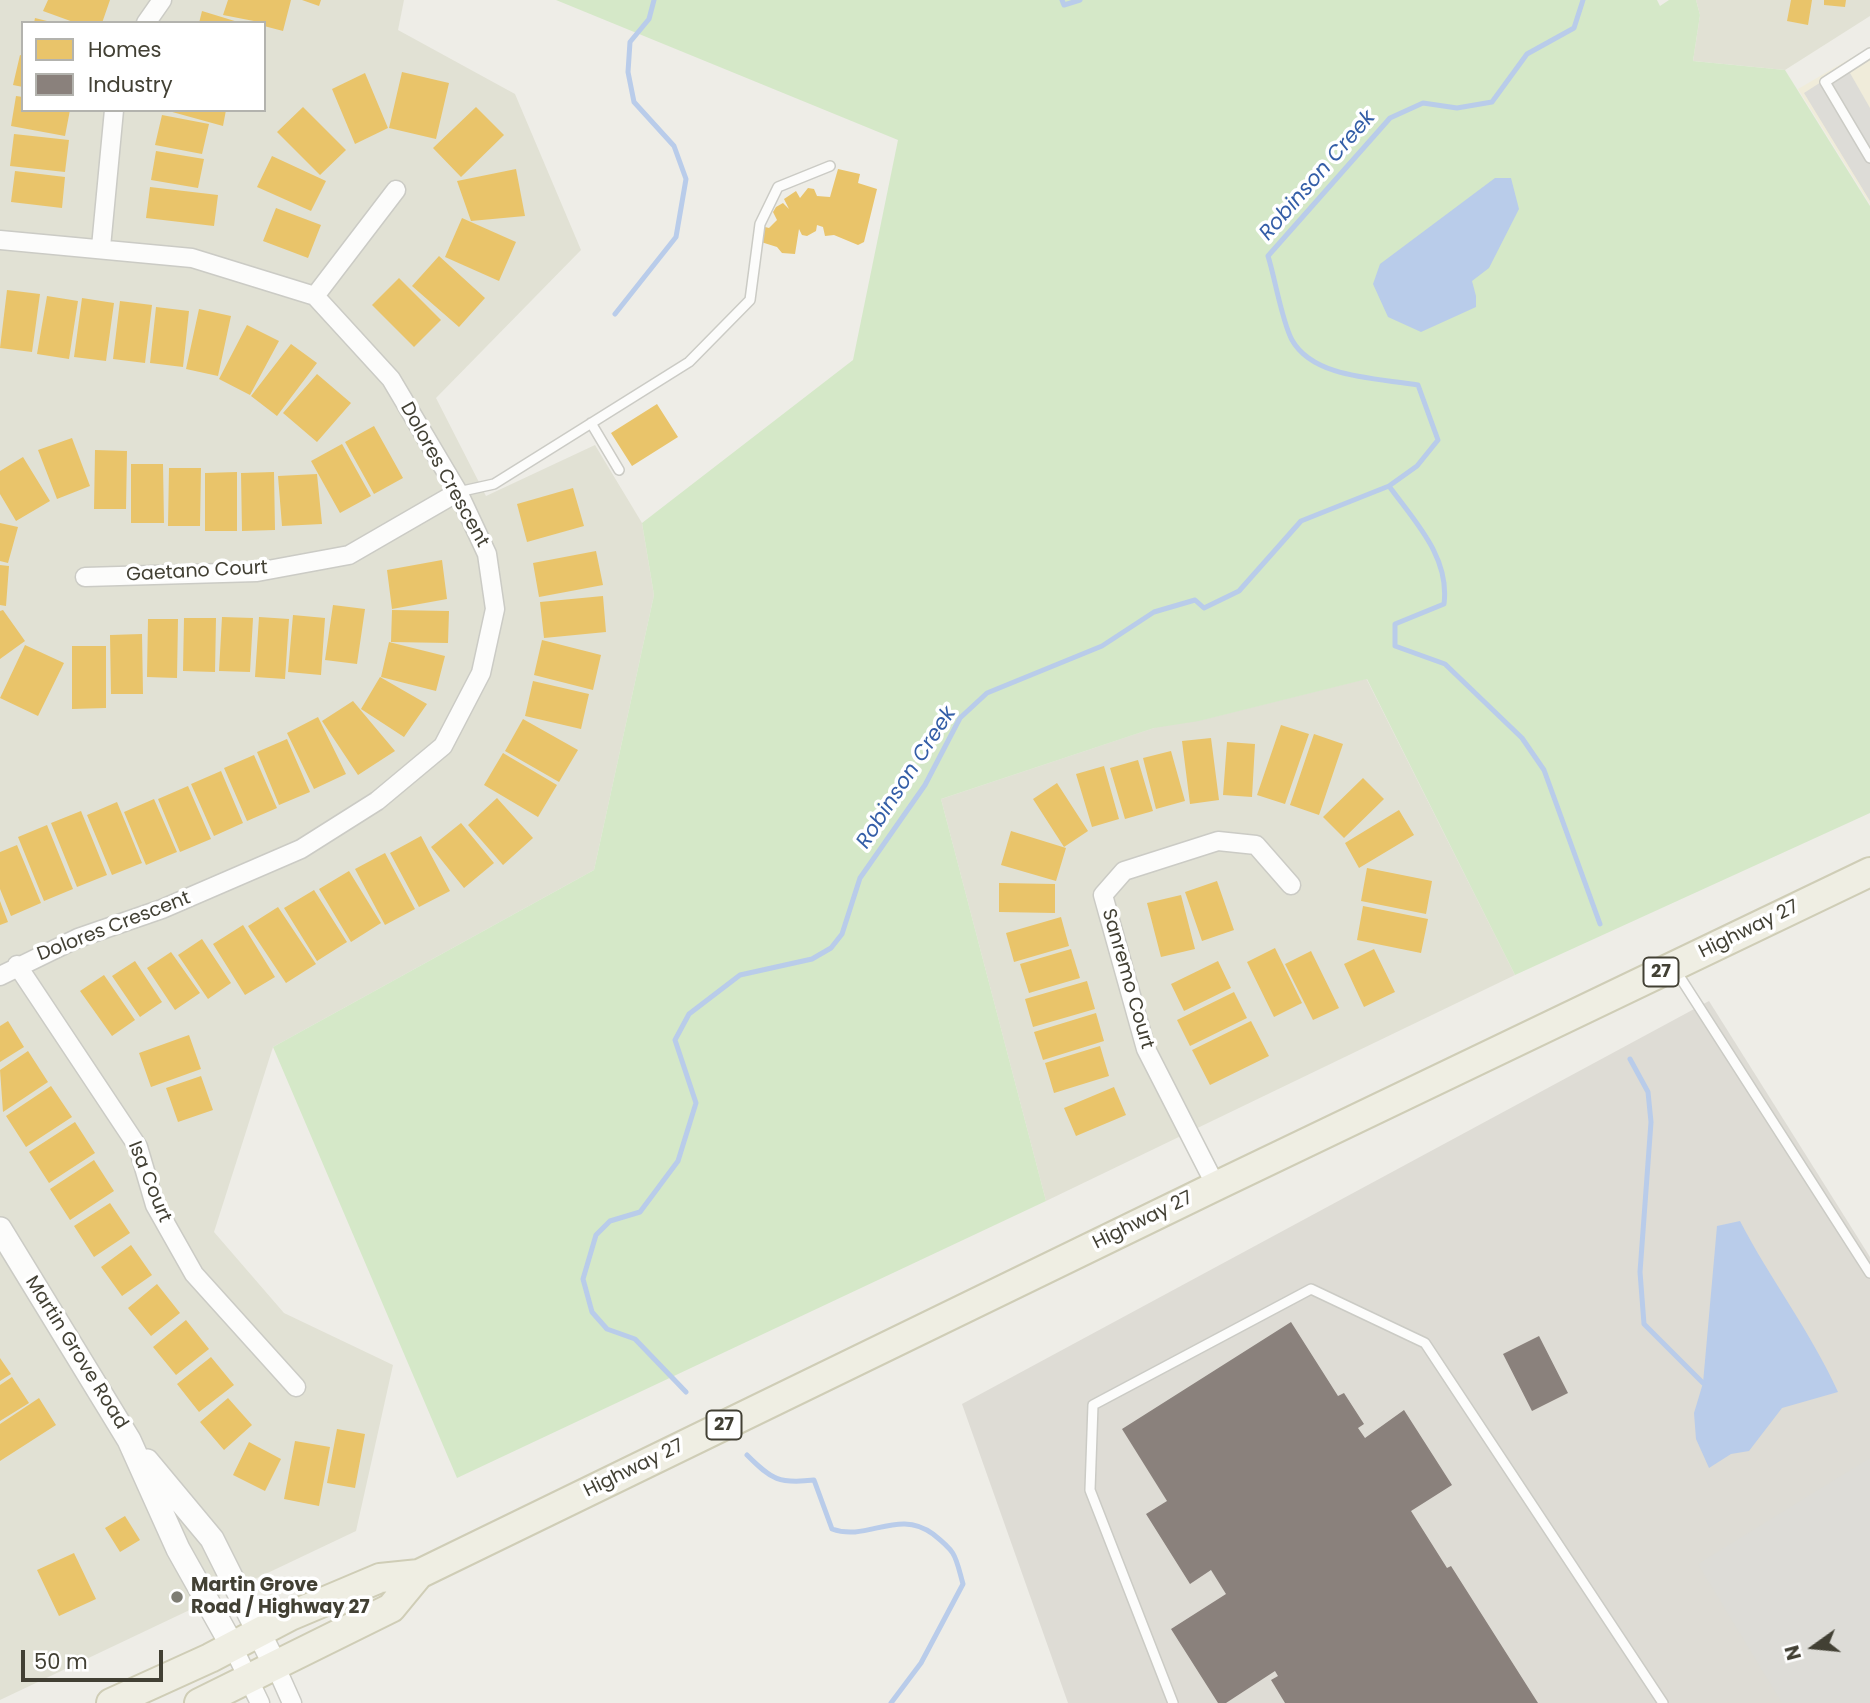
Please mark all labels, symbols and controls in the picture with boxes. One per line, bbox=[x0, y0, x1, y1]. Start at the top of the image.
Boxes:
legend bbox=[21, 21, 266, 112]
text: Homes bbox=[88, 35, 162, 64]
text: Industry bbox=[88, 70, 173, 99]
water label: Robinson Creek bbox=[1255, 106, 1381, 246]
street label: Dolores Crescent bbox=[395, 399, 493, 551]
street label: Gaetano Court bbox=[126, 557, 268, 587]
water label: Robinson Creek bbox=[852, 702, 962, 854]
street label: Dolores Crescent bbox=[34, 887, 194, 967]
street label: Highway 27 bbox=[1695, 896, 1803, 964]
street label: Sanremo Court bbox=[1096, 906, 1158, 1052]
road number: 27 bbox=[1644, 958, 1678, 987]
street label: Isa Court bbox=[122, 1138, 176, 1226]
street label: Highway 27 bbox=[1089, 1187, 1197, 1255]
street label: Martin Grove Road bbox=[20, 1272, 132, 1434]
road number: 27 bbox=[706, 1410, 742, 1440]
street label: Highway 27 bbox=[580, 1435, 688, 1503]
place label: Martin Grove Road / Highway 27 bbox=[191, 1575, 370, 1619]
marker: Martin Grove Road / Highway 27 bbox=[169, 1589, 185, 1605]
north arrow bbox=[1779, 1612, 1849, 1682]
scale bar bbox=[24, 1636, 166, 1680]
text: N bbox=[1778, 1642, 1808, 1663]
text: 50 m bbox=[34, 1647, 88, 1676]

